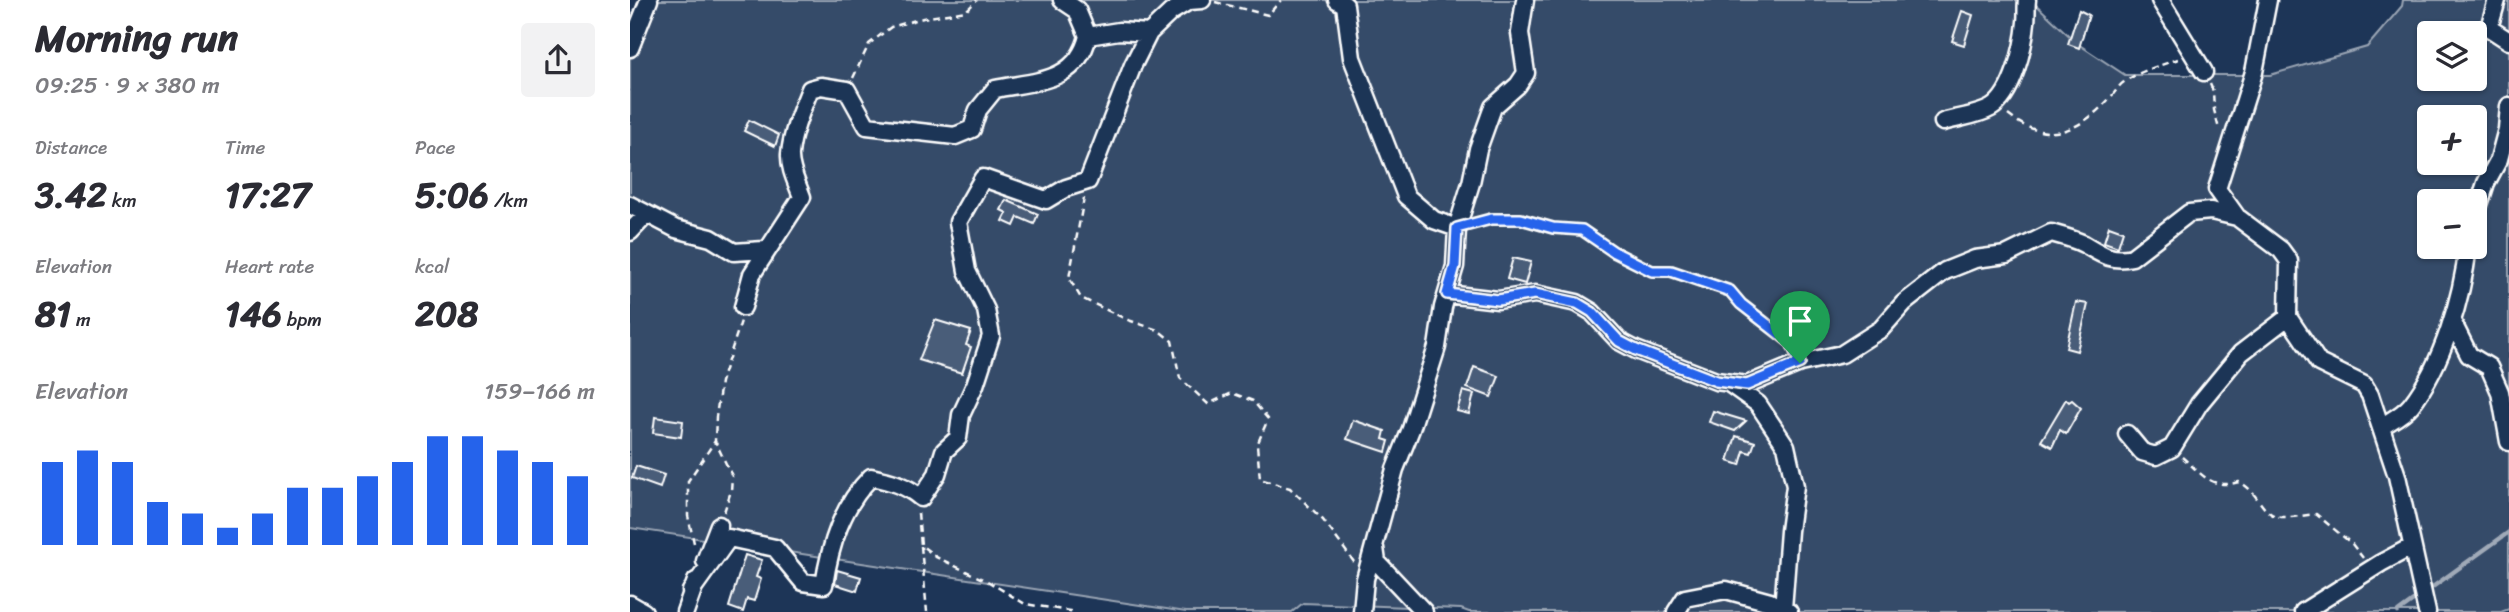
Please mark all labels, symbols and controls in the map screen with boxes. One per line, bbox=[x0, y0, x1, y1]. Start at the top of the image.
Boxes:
text: Morning run bbox=[35, 5, 238, 72]
map controls bbox=[2417, 21, 2487, 259]
button: layers bbox=[2417, 21, 2487, 91]
button: share bbox=[521, 23, 595, 97]
text: 09:25 · 9 × 380 m bbox=[35, 65, 220, 106]
button: + bbox=[2417, 105, 2487, 175]
text: Distance bbox=[35, 131, 107, 164]
text: Time bbox=[225, 131, 265, 164]
text: Pace bbox=[415, 131, 455, 164]
text: 3.42 bbox=[35, 164, 107, 226]
text: 17:27 bbox=[225, 164, 311, 226]
text: 5:06 bbox=[415, 164, 489, 226]
text: km bbox=[107, 184, 136, 217]
text: /km bbox=[489, 184, 528, 217]
button: − bbox=[2417, 189, 2487, 259]
text: Elevation bbox=[35, 250, 112, 283]
text: Heart rate bbox=[225, 250, 314, 283]
text: kcal bbox=[415, 250, 450, 283]
text: 81 bbox=[35, 283, 71, 345]
text: 146 bbox=[225, 283, 282, 345]
text: 208 bbox=[415, 283, 478, 345]
pin bbox=[1770, 291, 1830, 363]
icon: arrive bbox=[1781, 302, 1819, 340]
text: m bbox=[71, 303, 91, 336]
text: bpm bbox=[282, 303, 322, 336]
text: Elevation bbox=[35, 371, 128, 412]
text: 159–166 m bbox=[484, 371, 595, 412]

